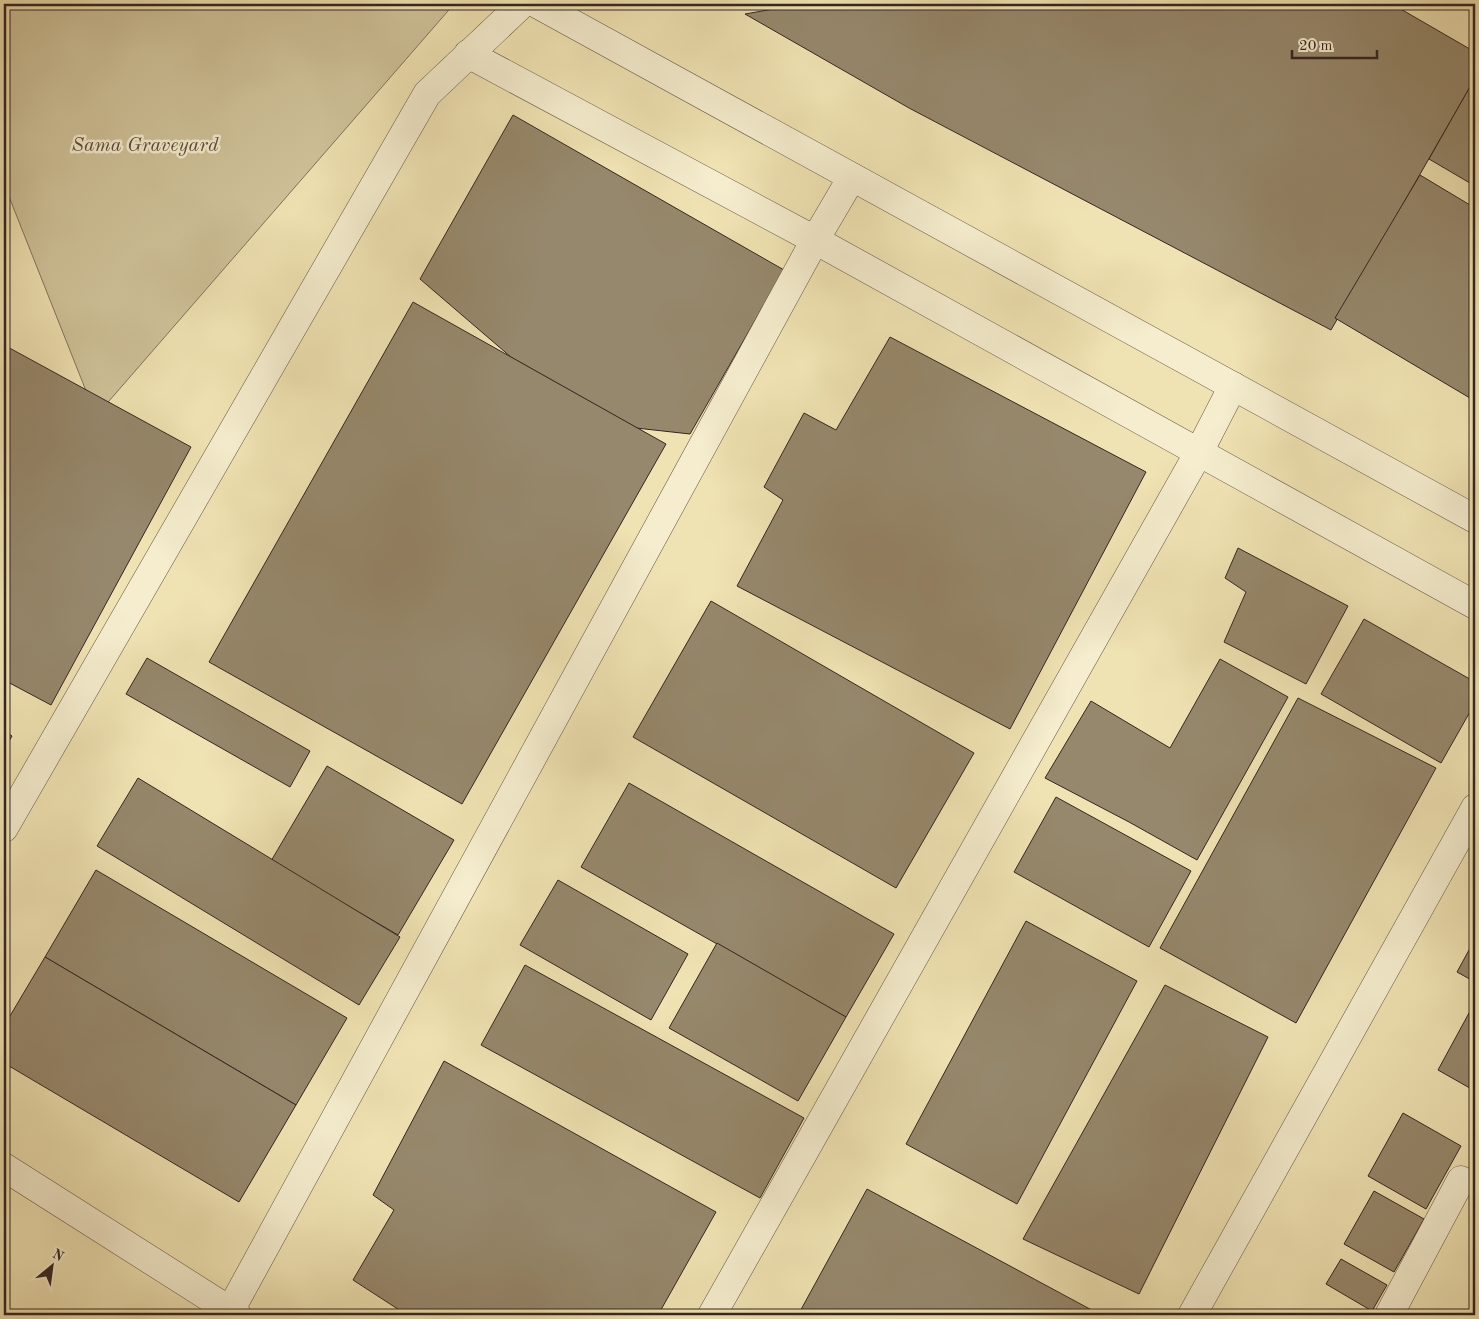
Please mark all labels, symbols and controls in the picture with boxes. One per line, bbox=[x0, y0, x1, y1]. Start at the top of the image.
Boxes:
scale bar bbox=[1292, 28, 1376, 60]
text: 20 m bbox=[1299, 39, 1333, 54]
park label: Sama Graveyard bbox=[72, 136, 219, 156]
north arrow bbox=[28, 1242, 78, 1292]
text: N bbox=[50, 1247, 66, 1264]

